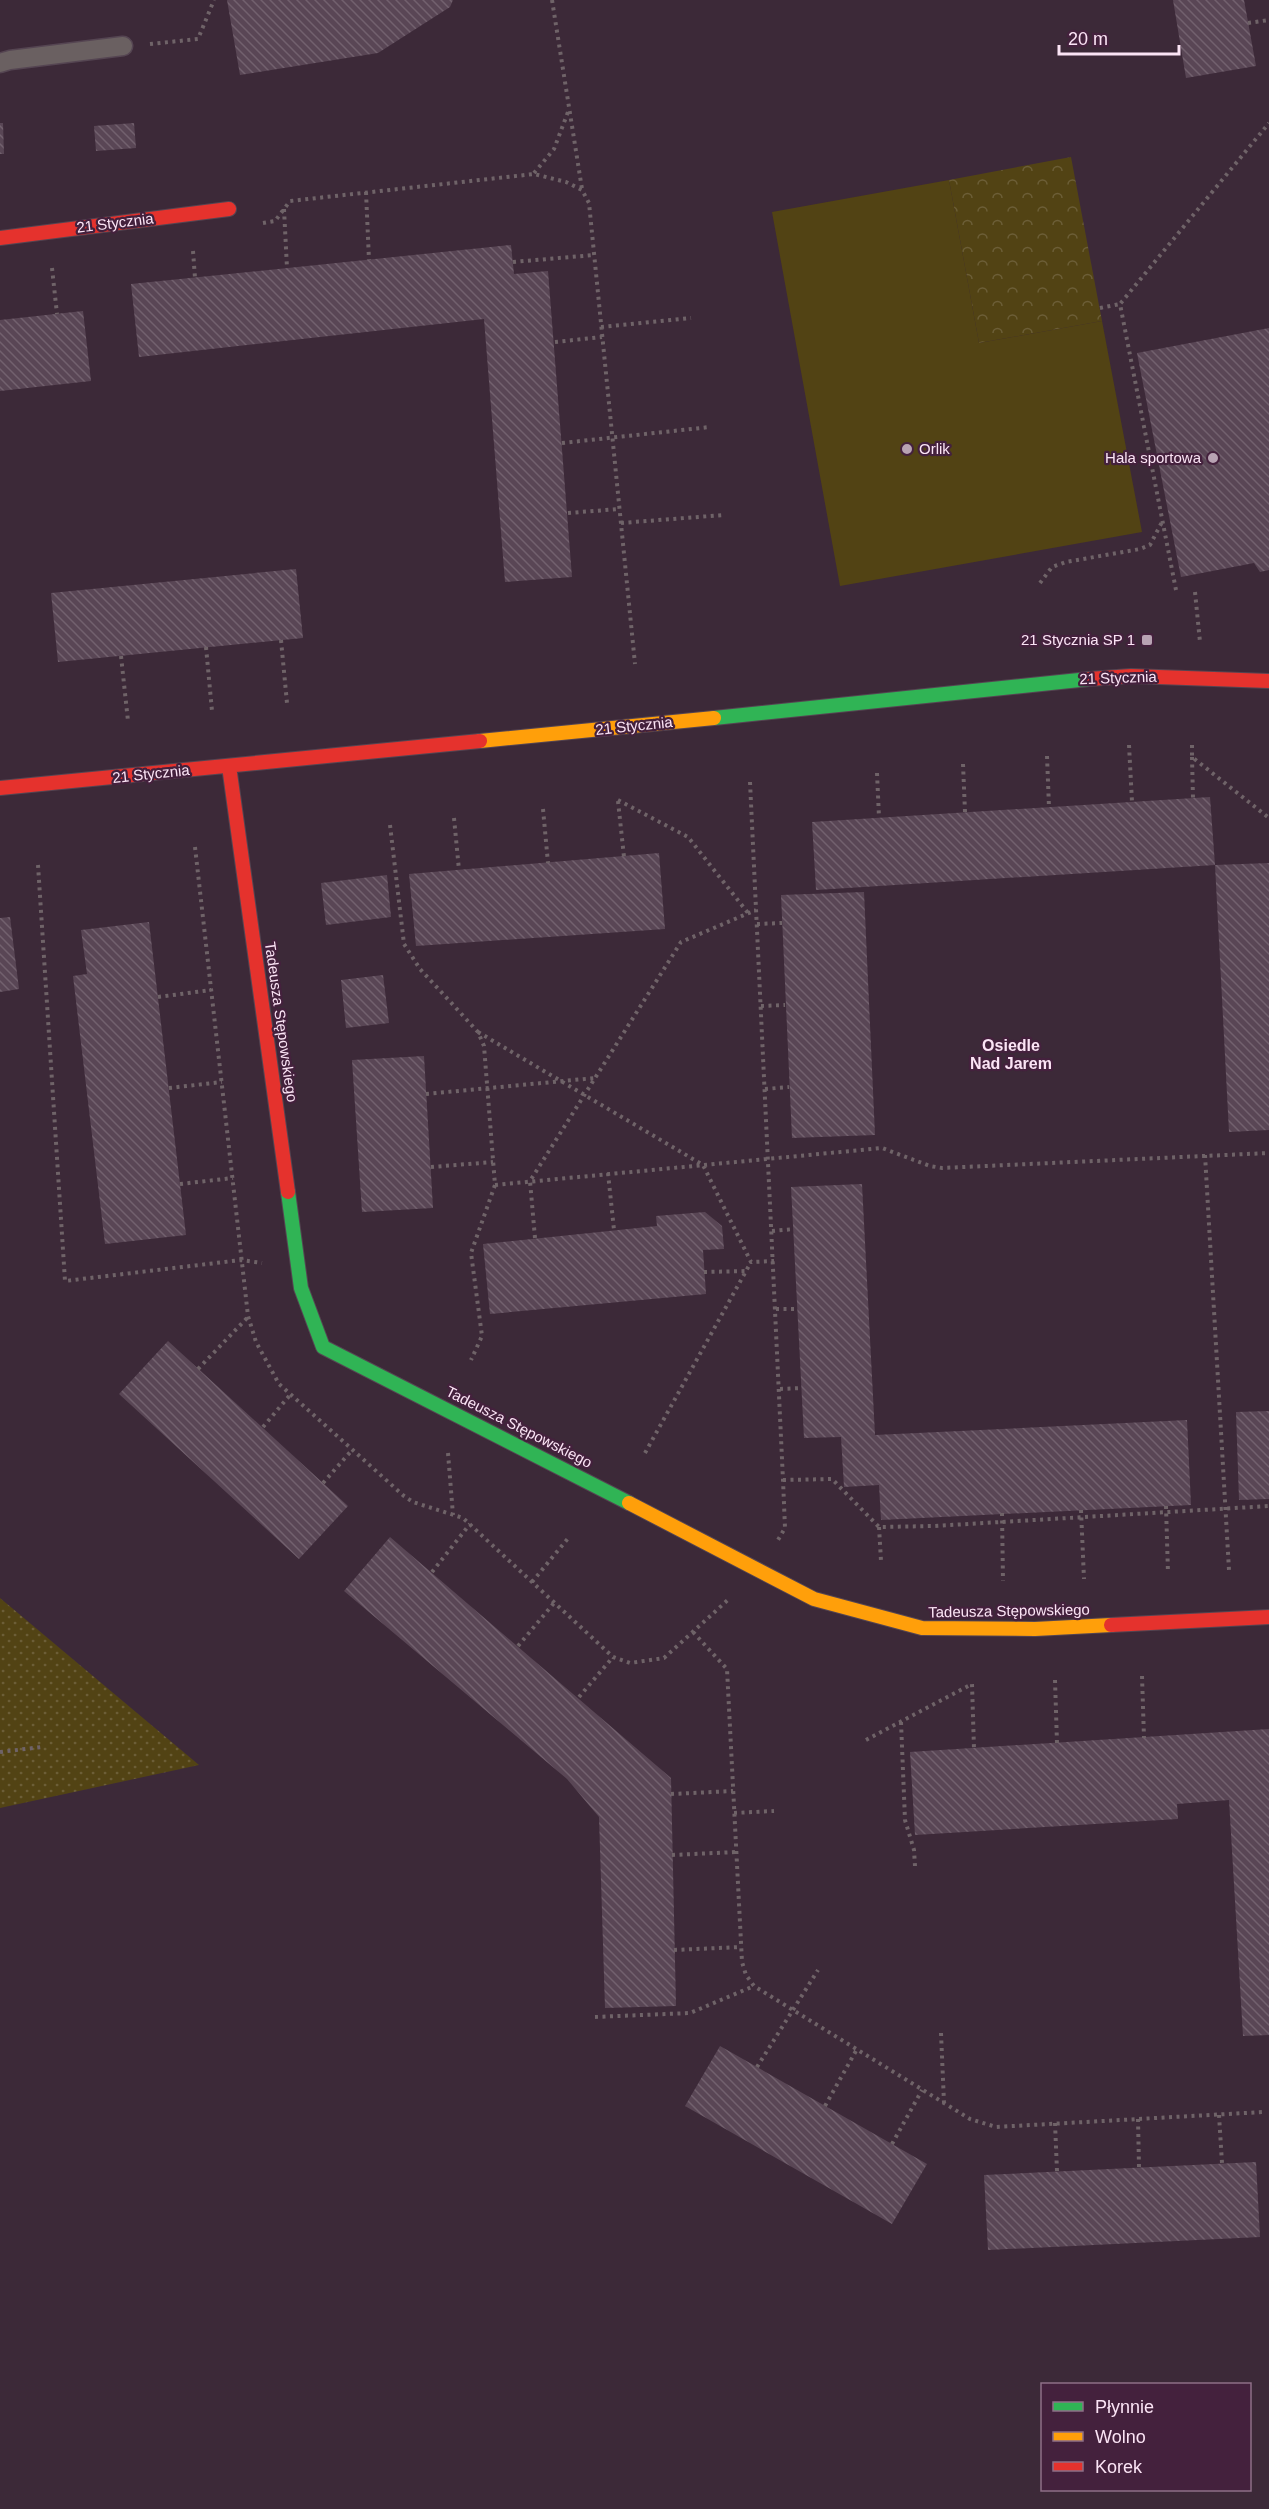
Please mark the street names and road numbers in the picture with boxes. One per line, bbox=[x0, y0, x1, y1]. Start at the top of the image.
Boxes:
street label: 21 Stycznia bbox=[75, 209, 155, 236]
street label: 21 Stycznia bbox=[1079, 668, 1158, 687]
street label: 21 Stycznia bbox=[594, 713, 674, 738]
street label: 21 Stycznia bbox=[111, 761, 191, 786]
street label: Tadeusza Stępowskiego bbox=[262, 941, 301, 1103]
street label: Tadeusza Stępowskiego bbox=[443, 1382, 595, 1471]
street label: Tadeusza Stępowskiego bbox=[928, 1601, 1090, 1620]

